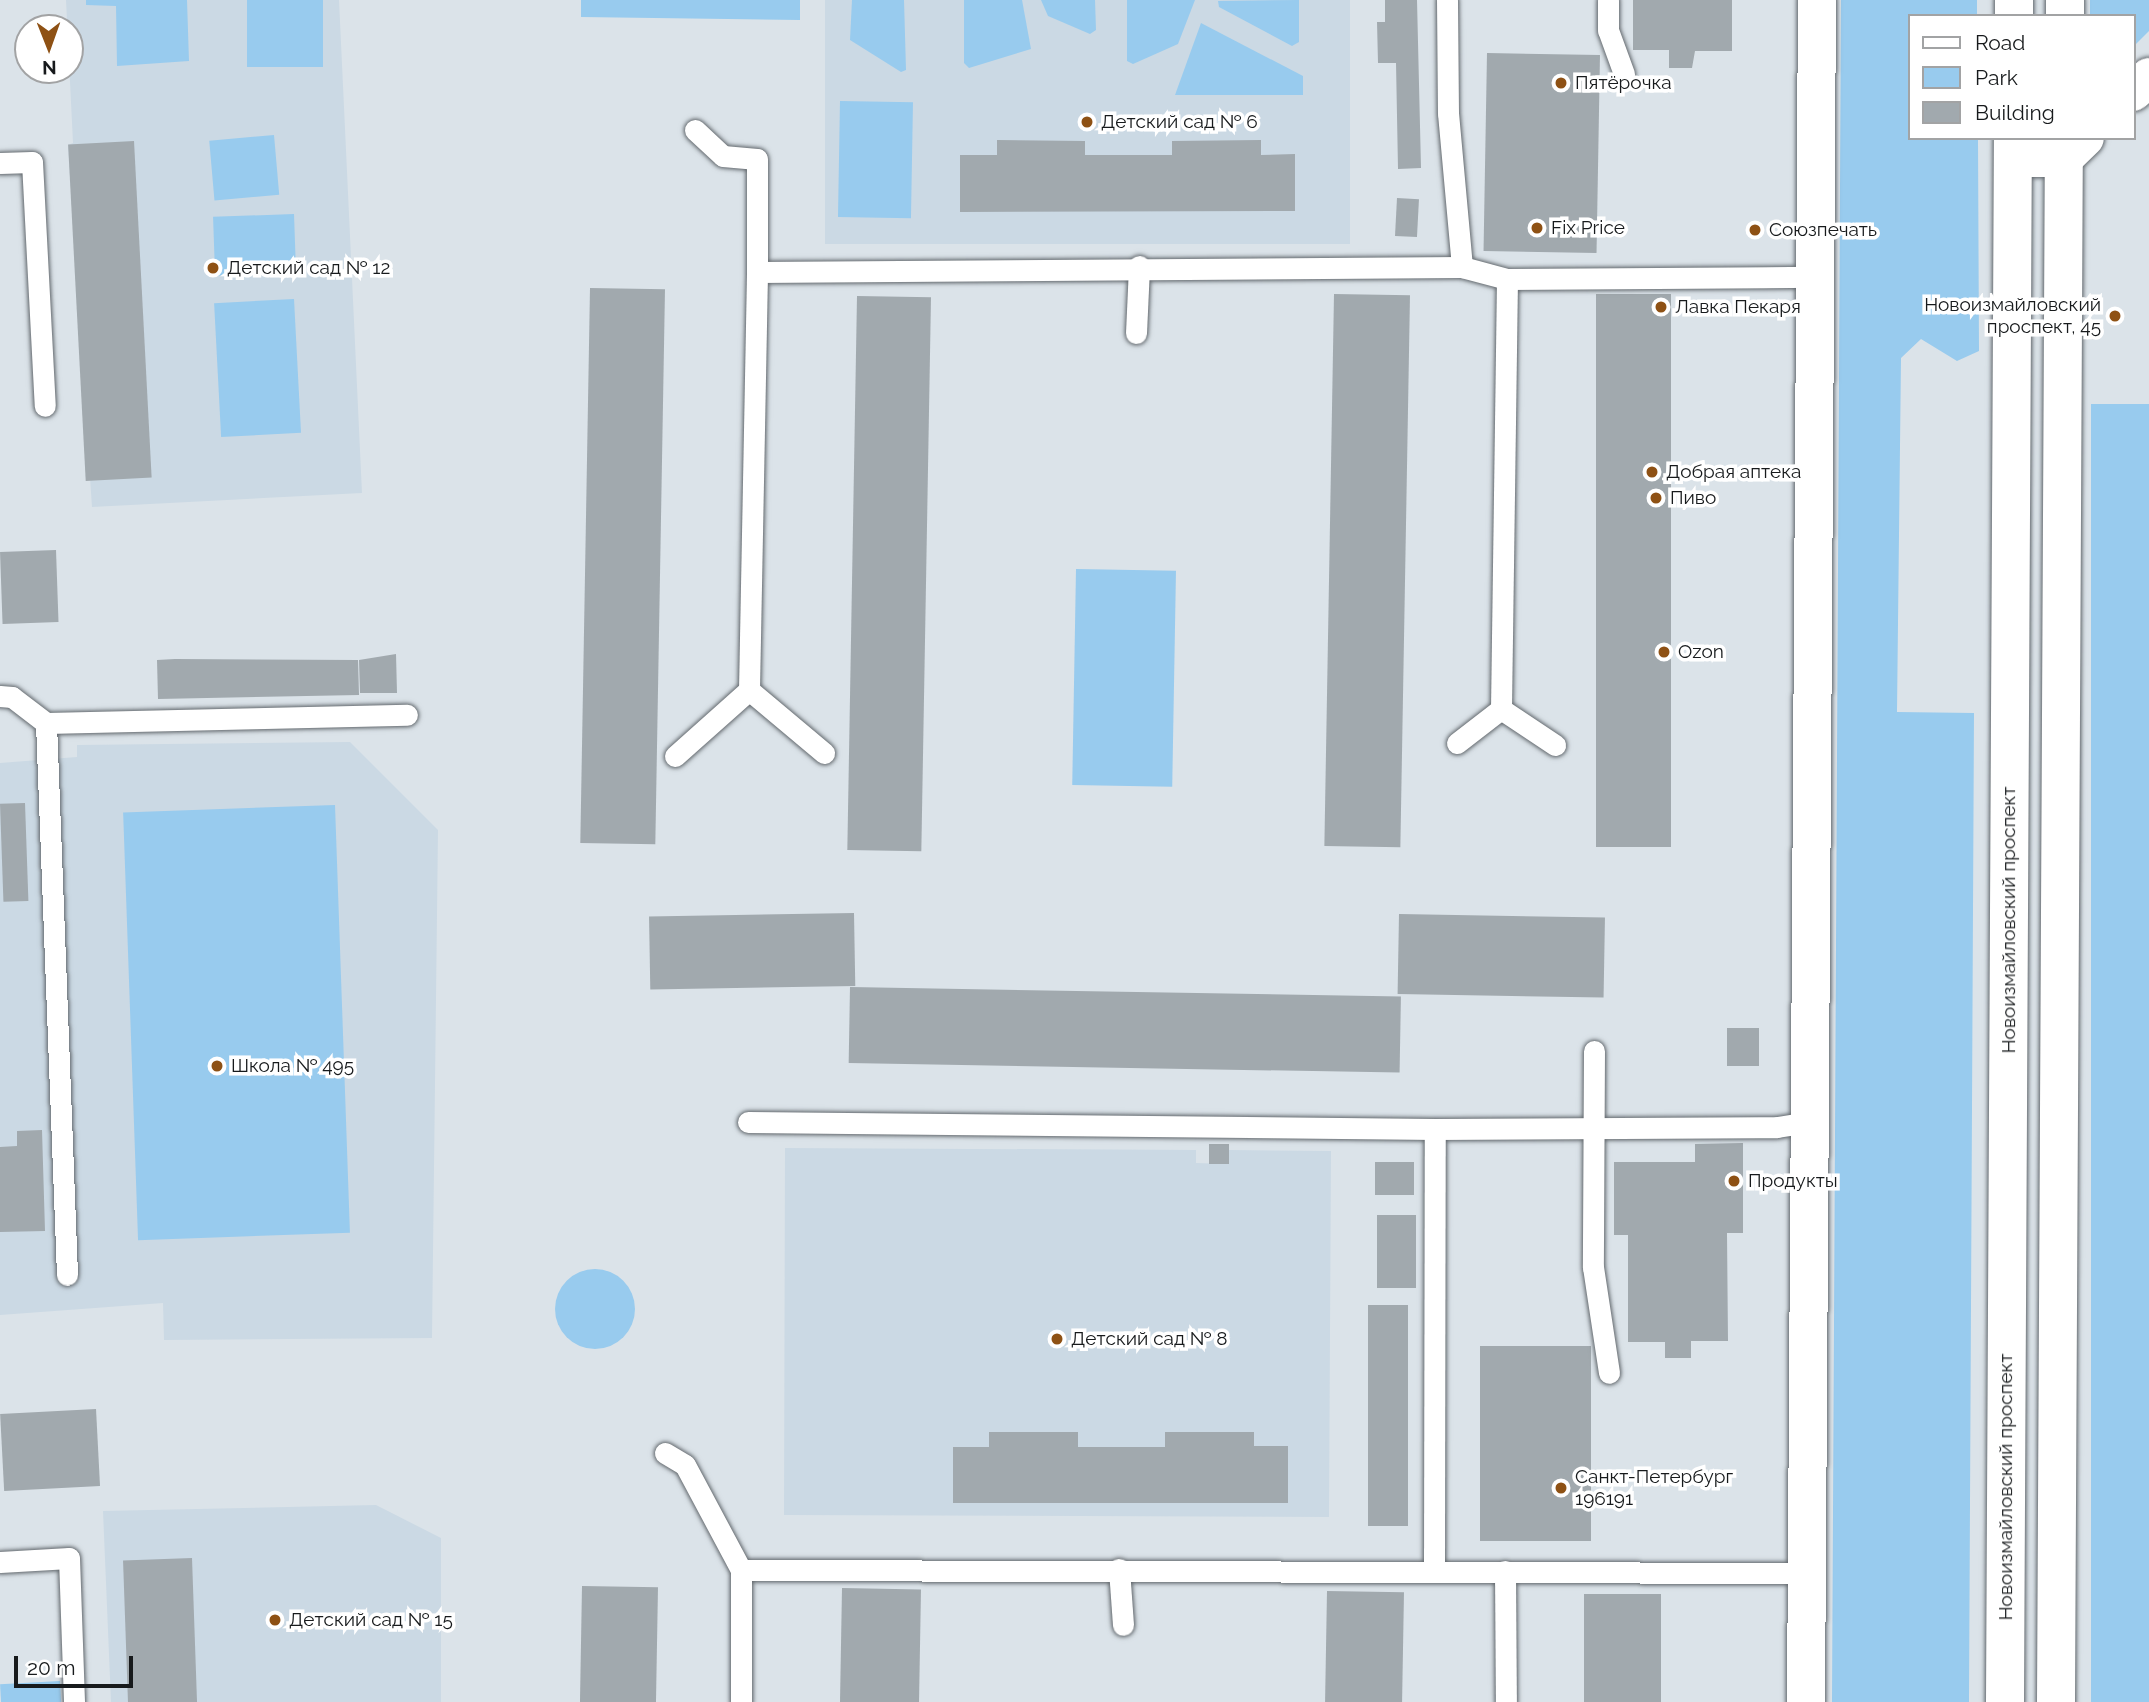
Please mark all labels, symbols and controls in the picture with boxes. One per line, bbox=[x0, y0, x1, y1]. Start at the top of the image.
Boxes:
north arrow bbox=[14, 14, 84, 84]
legend bbox=[1908, 14, 2135, 140]
text: Road bbox=[1975, 30, 2025, 55]
text: N bbox=[42, 57, 57, 79]
text: Park bbox=[1975, 65, 2018, 90]
place label: Пятёрочка bbox=[1575, 72, 1672, 94]
marker: Пятёрочка bbox=[1553, 75, 1569, 91]
text: Building bbox=[1975, 100, 2055, 125]
place label: Детский сад № 6 bbox=[1101, 111, 1258, 133]
marker: Детский сад № 6 bbox=[1079, 114, 1095, 130]
place label: Fix Price bbox=[1551, 217, 1625, 239]
place label: Союзпечать bbox=[1769, 219, 1877, 241]
marker: Fix Price bbox=[1529, 220, 1545, 236]
marker: Союзпечать bbox=[1747, 222, 1763, 238]
place label: Детский сад № 12 bbox=[227, 257, 390, 279]
marker: Детский сад № 12 bbox=[205, 260, 221, 276]
place label: Новоизмайловский проспект, 45 bbox=[1924, 294, 2101, 338]
place label: Лавка Пекаря bbox=[1675, 296, 1801, 318]
marker: Лавка Пекаря bbox=[1653, 299, 1669, 315]
marker: Новоизмайловский проспект, 45 bbox=[2107, 308, 2123, 324]
place label: Добрая аптека bbox=[1666, 461, 1801, 483]
marker: Добрая аптека bbox=[1644, 464, 1660, 480]
place label: Пиво bbox=[1670, 487, 1716, 509]
marker: Пиво bbox=[1648, 490, 1664, 506]
place label: Ozon bbox=[1678, 641, 1724, 663]
marker: Ozon bbox=[1656, 644, 1672, 660]
street label: Новоизмайловский проспект bbox=[1998, 787, 2020, 1053]
place label: Школа № 495 bbox=[231, 1055, 354, 1077]
marker: Школа № 495 bbox=[209, 1058, 225, 1074]
place label: Продукты bbox=[1748, 1170, 1838, 1192]
marker: Продукты bbox=[1726, 1173, 1742, 1189]
place label: Детский сад № 8 bbox=[1071, 1328, 1228, 1350]
marker: Детский сад № 8 bbox=[1049, 1331, 1065, 1347]
street label: Новоизмайловский проспект bbox=[1995, 1354, 2017, 1620]
place label: Санкт-Петербург 196191 bbox=[1575, 1466, 1733, 1510]
marker: Санкт-Петербург 196191 bbox=[1553, 1480, 1569, 1496]
place label: Детский сад № 15 bbox=[289, 1609, 453, 1631]
marker: Детский сад № 15 bbox=[267, 1612, 283, 1628]
scale bar bbox=[18, 1642, 136, 1686]
text: 20 m bbox=[27, 1655, 75, 1680]

